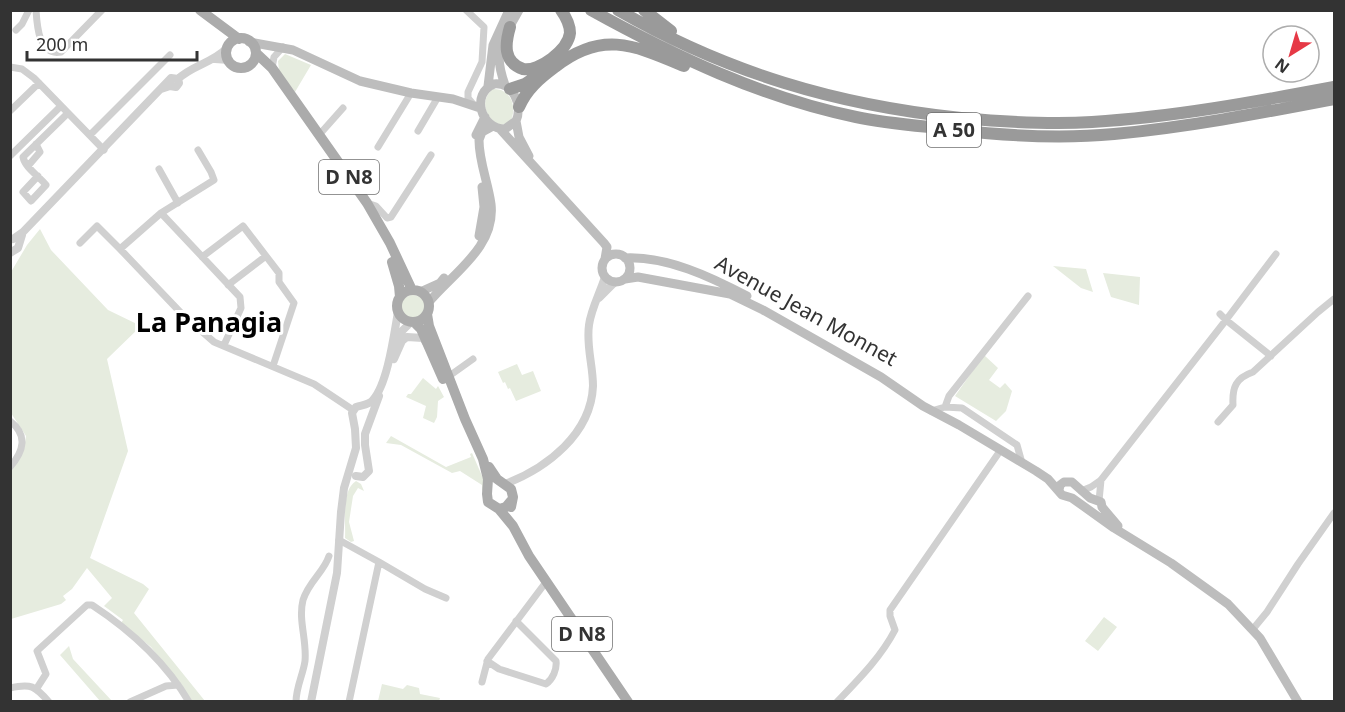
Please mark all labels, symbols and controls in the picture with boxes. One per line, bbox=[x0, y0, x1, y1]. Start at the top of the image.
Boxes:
scale bar bbox=[27, 24, 196, 62]
north arrow bbox=[1261, 24, 1321, 84]
text: 200 m bbox=[36, 32, 88, 56]
text: N bbox=[1270, 53, 1294, 79]
road number: A 50 bbox=[927, 113, 981, 147]
road number: D N8 bbox=[319, 160, 379, 194]
street label: Avenue Jean Monnet bbox=[710, 248, 903, 372]
district label: La Panagia bbox=[136, 303, 282, 340]
road number: D N8 bbox=[552, 617, 612, 651]

